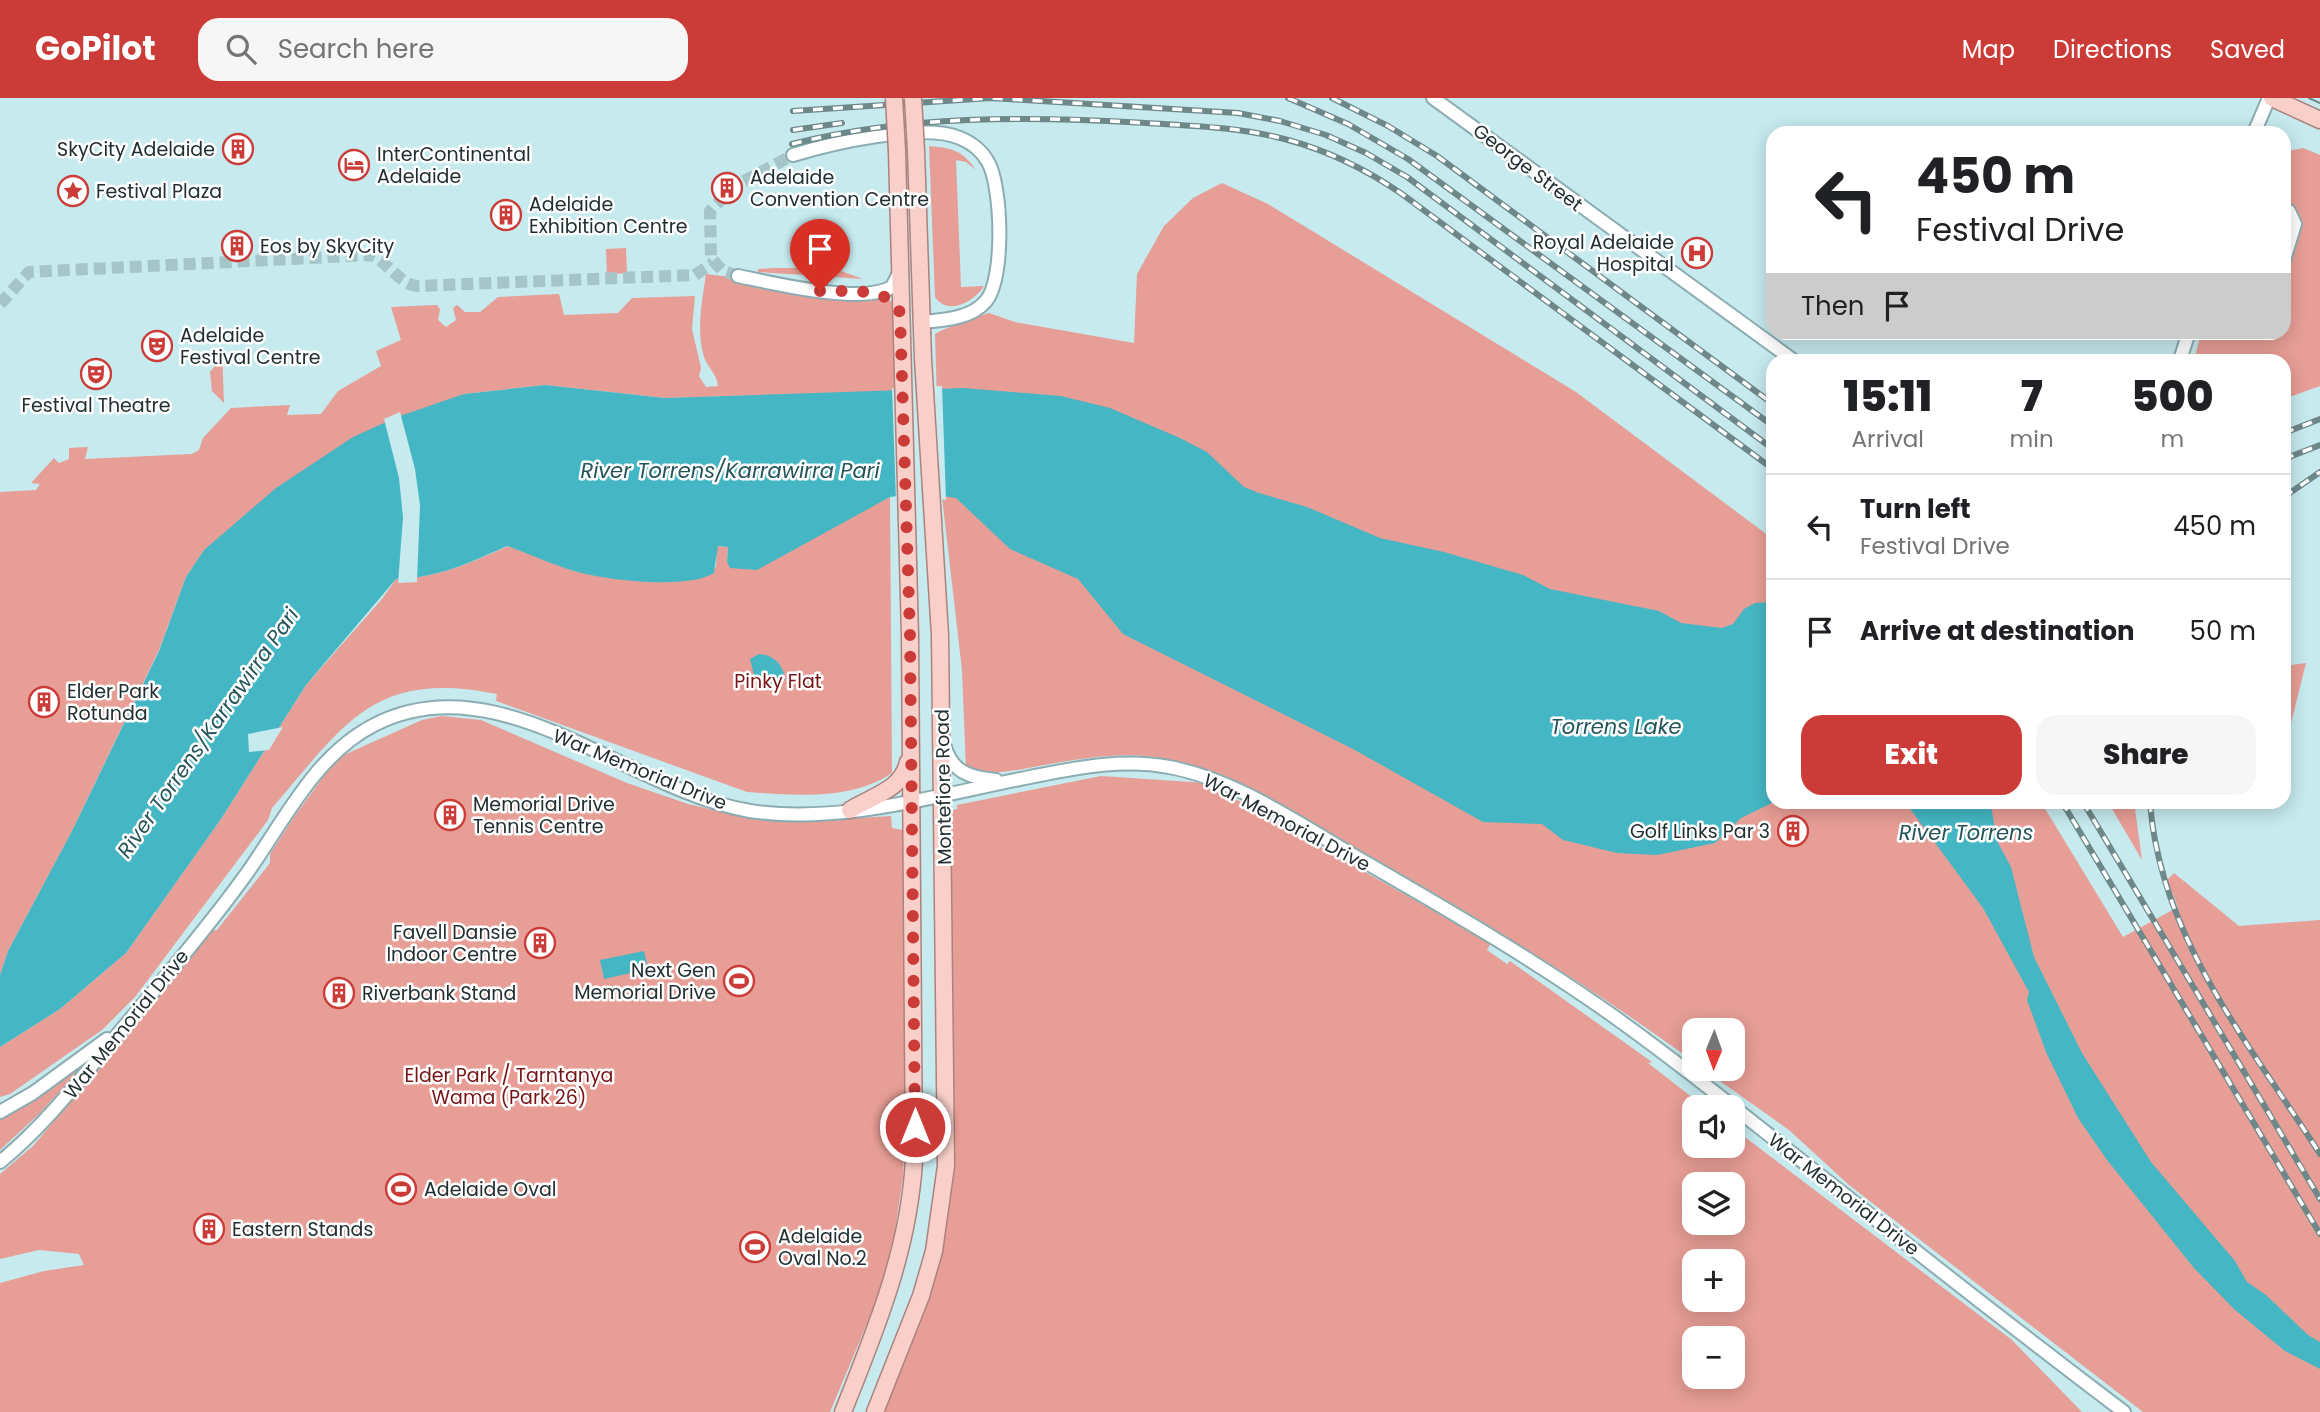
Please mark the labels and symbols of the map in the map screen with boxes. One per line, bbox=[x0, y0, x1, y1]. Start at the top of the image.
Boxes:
street label: George Street bbox=[1467, 117, 1588, 218]
building icon: SkyCity Adelaide bbox=[221, 132, 255, 166]
place label: SkyCity Adelaide bbox=[57, 136, 215, 163]
place label: InterContinental Adelaide bbox=[377, 141, 531, 190]
hotel icon: InterContinental Adelaide bbox=[337, 148, 371, 182]
place label: Adelaide Convention Centre bbox=[750, 164, 929, 213]
building icon: Adelaide Convention Centre bbox=[710, 171, 744, 205]
place icon: Festival Plaza bbox=[56, 174, 90, 208]
place label: Festival Plaza bbox=[96, 178, 222, 205]
place label: Adelaide Exhibition Centre bbox=[529, 191, 688, 240]
building icon: Adelaide Exhibition Centre bbox=[489, 198, 523, 232]
pin bbox=[790, 219, 850, 291]
building icon: Eos by SkyCity bbox=[220, 229, 254, 263]
place label: Royal Adelaide Hospital bbox=[1533, 229, 1674, 278]
place label: Eos by SkyCity bbox=[260, 233, 394, 260]
hospital icon: Royal Adelaide Hospital bbox=[1680, 236, 1714, 270]
place label: Adelaide Festival Centre bbox=[180, 322, 321, 371]
theatre icon: Adelaide Festival Centre bbox=[140, 329, 174, 363]
theatre icon: Festival Theatre bbox=[79, 357, 113, 391]
place label: Festival Theatre bbox=[22, 392, 170, 419]
water label: River Torrens/Karrawirra Pari bbox=[580, 456, 880, 485]
water label: River Torrens/Karrawirra Pari bbox=[110, 601, 306, 864]
park label: Pinky Flat bbox=[734, 668, 822, 695]
place label: Elder Park Rotunda bbox=[67, 678, 159, 727]
building icon: Elder Park Rotunda bbox=[27, 685, 61, 719]
street label: Montefiore Road bbox=[929, 709, 958, 865]
water label: Torrens Lake bbox=[1550, 712, 1682, 741]
street label: War Memorial Drive bbox=[549, 722, 731, 817]
street label: War Memorial Drive bbox=[1199, 767, 1375, 878]
place label: Memorial Drive Tennis Centre bbox=[473, 791, 615, 840]
building icon: Memorial Drive Tennis Centre bbox=[433, 798, 467, 832]
building icon: Golf Links Par 3 bbox=[1776, 814, 1810, 848]
place label: Golf Links Par 3 bbox=[1630, 818, 1770, 845]
water label: River Torrens bbox=[1899, 818, 2033, 847]
place label: Favell Dansie Indoor Centre bbox=[386, 919, 517, 968]
building icon: Favell Dansie Indoor Centre bbox=[523, 926, 557, 960]
street label: War Memorial Drive bbox=[58, 944, 195, 1105]
place label: Next Gen Memorial Drive bbox=[574, 957, 716, 1006]
sports icon: Next Gen Memorial Drive bbox=[722, 964, 756, 998]
building icon: Riverbank Stand bbox=[322, 976, 356, 1010]
place label: Riverbank Stand bbox=[362, 980, 516, 1007]
north arrow bbox=[1682, 1018, 1745, 1082]
park label: Elder Park / Tarntanya Wama (Park 26) bbox=[405, 1062, 613, 1111]
position arrow bbox=[878, 1090, 952, 1164]
street label: War Memorial Drive bbox=[1762, 1127, 1925, 1262]
sports icon: Adelaide Oval bbox=[384, 1172, 418, 1206]
place label: Adelaide Oval bbox=[424, 1176, 556, 1203]
building icon: Eastern Stands bbox=[192, 1212, 226, 1246]
place label: Eastern Stands bbox=[232, 1216, 373, 1243]
place label: Adelaide Oval No.2 bbox=[778, 1223, 867, 1272]
sports icon: Adelaide Oval No.2 bbox=[738, 1230, 772, 1264]

